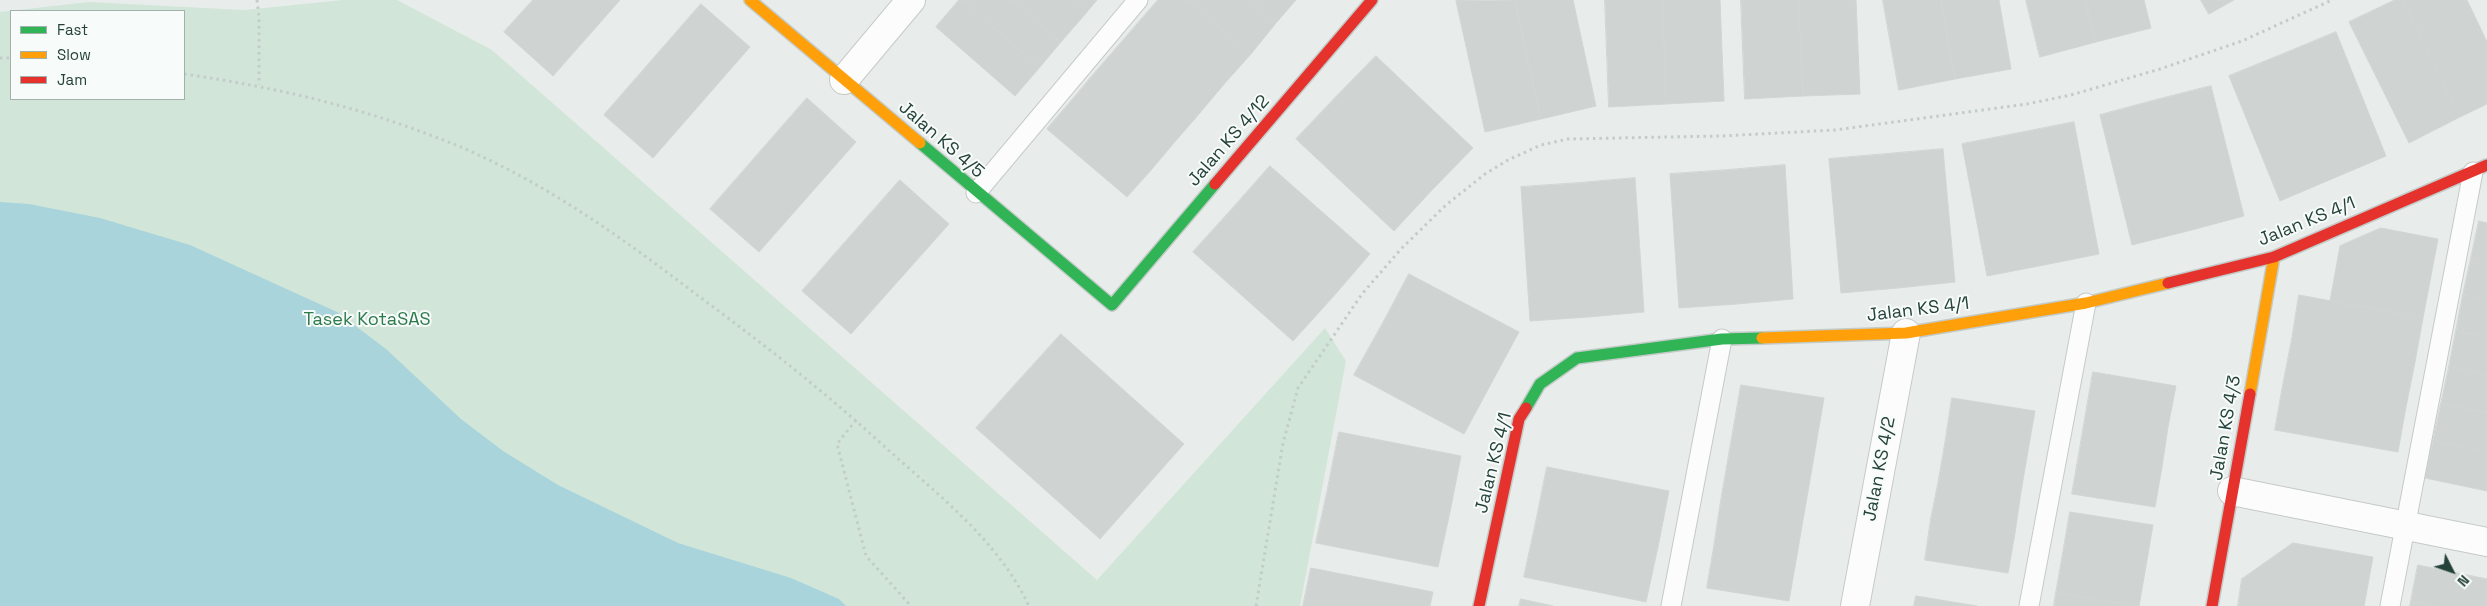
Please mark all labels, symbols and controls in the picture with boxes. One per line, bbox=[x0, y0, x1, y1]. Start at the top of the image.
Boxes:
legend bbox=[10, 10, 185, 100]
text: Fast bbox=[57, 20, 88, 39]
text: Slow bbox=[57, 45, 91, 64]
text: Jam bbox=[57, 70, 87, 89]
street label: Jalan KS 4/12 bbox=[1184, 91, 1274, 191]
street label: Jalan KS 4/5 bbox=[894, 97, 988, 183]
street label: Jalan KS 4/1 bbox=[2255, 193, 2359, 251]
street label: Jalan KS 4/1 bbox=[1866, 293, 1970, 327]
park label: Tasek KotaSAS bbox=[303, 309, 431, 331]
street label: Jalan KS 4/3 bbox=[2206, 374, 2246, 482]
street label: Jalan KS 4/1 bbox=[1471, 410, 1517, 516]
street label: Jalan KS 4/2 bbox=[1859, 415, 1901, 523]
north arrow bbox=[2427, 546, 2477, 596]
text: N bbox=[2453, 571, 2473, 590]

